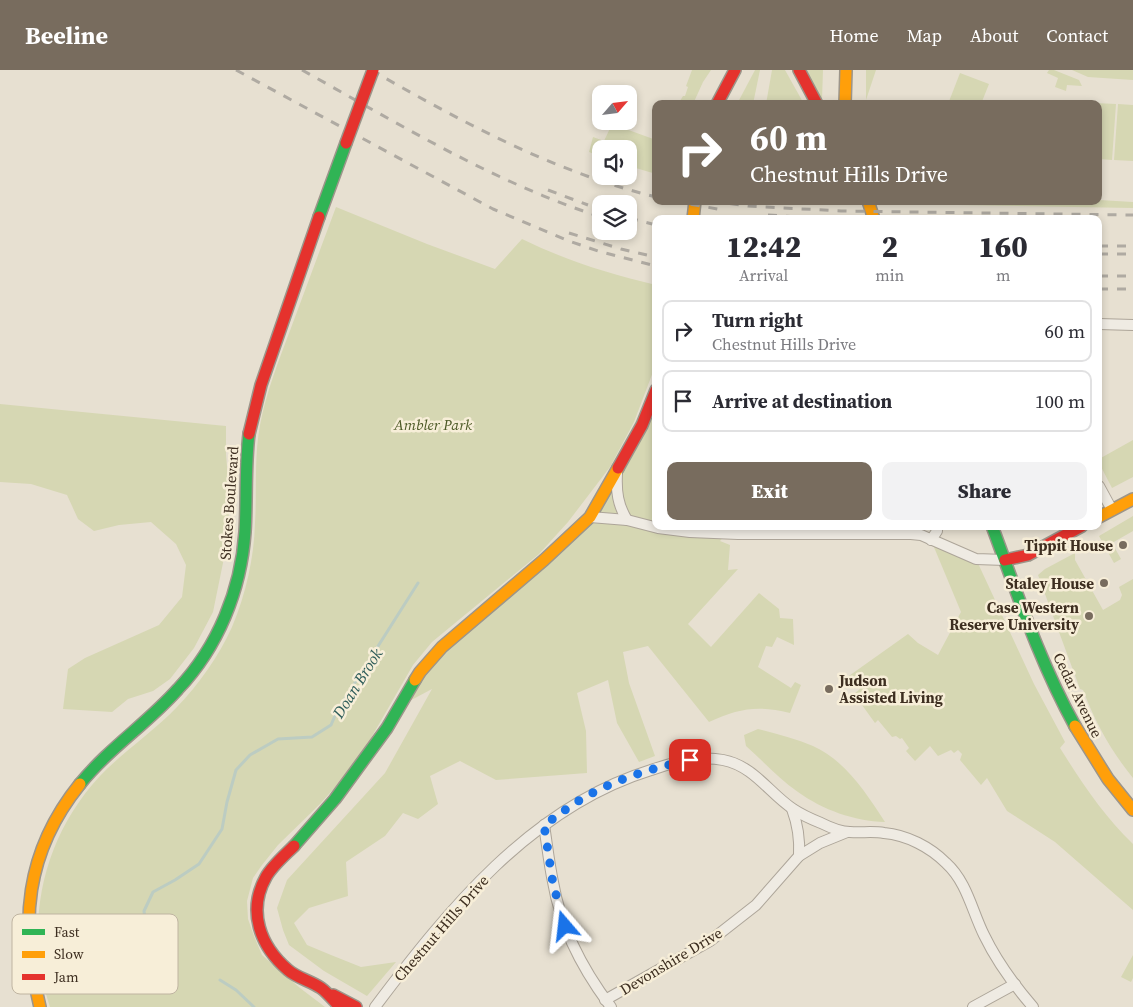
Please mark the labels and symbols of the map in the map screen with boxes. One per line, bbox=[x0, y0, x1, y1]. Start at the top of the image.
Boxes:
north arrow bbox=[592, 85, 638, 130]
park label: Ambler Park bbox=[393, 414, 473, 435]
street label: Stokes Boulevard bbox=[215, 445, 243, 561]
place label: Tippit House bbox=[1024, 535, 1113, 556]
marker: Tippit House bbox=[1117, 539, 1129, 551]
place label: Staley House bbox=[1006, 573, 1094, 594]
marker: Staley House bbox=[1098, 577, 1110, 589]
place label: Case Western Reserve University bbox=[949, 597, 1079, 635]
marker: Case Western Reserve University bbox=[1083, 610, 1095, 622]
water label: Doan Brook bbox=[326, 643, 387, 723]
street label: Cedar Avenue bbox=[1048, 649, 1108, 741]
place label: Judson Assisted Living bbox=[838, 670, 943, 708]
marker: Judson Assisted Living bbox=[823, 683, 835, 695]
pin bbox=[669, 739, 711, 781]
street label: Chestnut Hills Drive bbox=[389, 870, 493, 986]
position arrow bbox=[538, 899, 590, 951]
legend bbox=[12, 914, 178, 994]
text: Fast bbox=[54, 922, 80, 942]
street label: Devonshire Drive bbox=[616, 922, 726, 1000]
text: Slow bbox=[54, 944, 84, 964]
text: Jam bbox=[53, 967, 79, 987]

